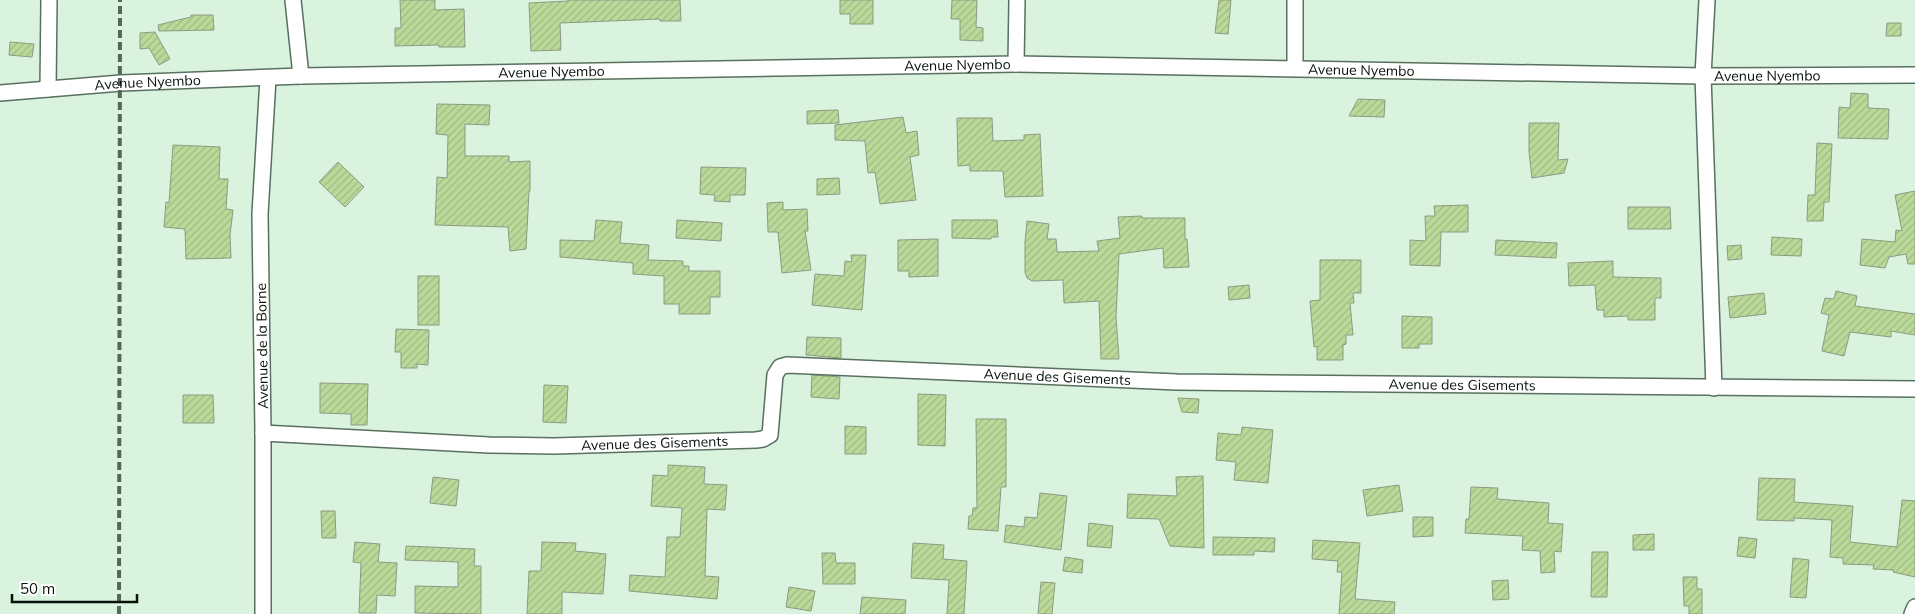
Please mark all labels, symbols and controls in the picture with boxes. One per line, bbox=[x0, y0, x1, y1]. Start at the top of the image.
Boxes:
street label: Avenue Nyembo bbox=[904, 55, 1011, 75]
street label: Avenue Nyembo bbox=[1308, 60, 1415, 80]
street label: Avenue Nyembo bbox=[498, 62, 605, 82]
street label: Avenue Nyembo bbox=[1714, 66, 1821, 85]
street label: Avenue Nyembo bbox=[94, 71, 201, 94]
street label: Avenue de la Borne bbox=[252, 283, 272, 409]
street label: Avenue des Gisements bbox=[983, 365, 1131, 389]
street label: Avenue des Gisements bbox=[1388, 375, 1536, 394]
street label: Avenue des Gisements bbox=[581, 432, 729, 454]
scale bar bbox=[12, 572, 138, 604]
text: 50 m bbox=[20, 579, 55, 598]

